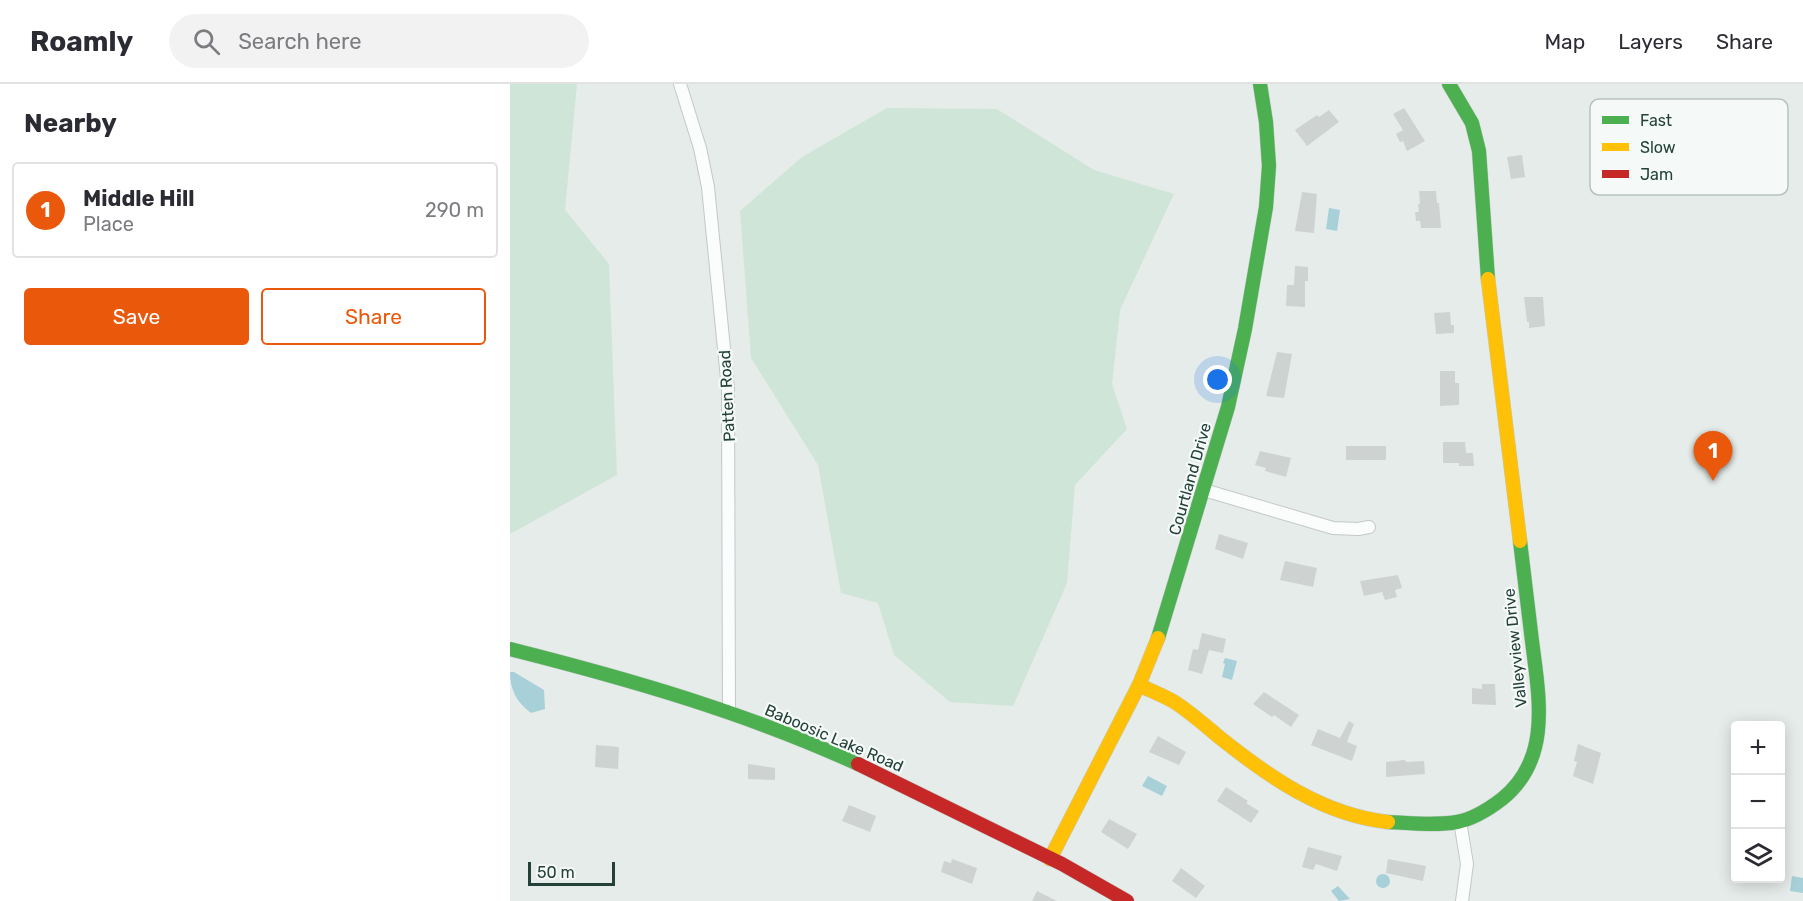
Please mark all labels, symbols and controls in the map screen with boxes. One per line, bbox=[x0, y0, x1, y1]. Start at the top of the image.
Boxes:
search box bbox=[169, 14, 589, 68]
text: Roamly bbox=[30, 25, 133, 58]
icon: search bbox=[190, 25, 223, 58]
text: Search here bbox=[238, 28, 362, 55]
text: Map bbox=[1544, 29, 1585, 54]
text: Layers bbox=[1618, 29, 1683, 54]
text: Share bbox=[1716, 29, 1773, 54]
legend bbox=[1590, 99, 1788, 195]
text: Nearby bbox=[24, 108, 117, 139]
text: Fast bbox=[1640, 111, 1672, 130]
text: Slow bbox=[1640, 138, 1676, 157]
text: Jam bbox=[1640, 165, 1673, 184]
text: Middle Hill bbox=[83, 185, 195, 212]
text: 1 bbox=[41, 198, 50, 222]
text: 290 m bbox=[425, 198, 484, 222]
text: Place bbox=[83, 212, 134, 236]
button: Save bbox=[24, 288, 249, 345]
button: Share bbox=[261, 288, 486, 345]
street label: Patten Road bbox=[715, 350, 739, 442]
your location bbox=[1203, 365, 1232, 394]
street label: Courtland Drive bbox=[1165, 421, 1215, 537]
pin: 1 bbox=[1694, 432, 1732, 481]
street label: Valleyview Drive bbox=[1499, 587, 1531, 709]
street label: Baboosic Lake Road bbox=[762, 700, 906, 776]
map controls bbox=[1731, 721, 1785, 883]
button: + bbox=[1731, 721, 1785, 775]
button: − bbox=[1731, 775, 1785, 829]
button: layers bbox=[1731, 829, 1785, 883]
scale bar bbox=[528, 859, 615, 886]
text: 50 m bbox=[537, 863, 575, 882]

